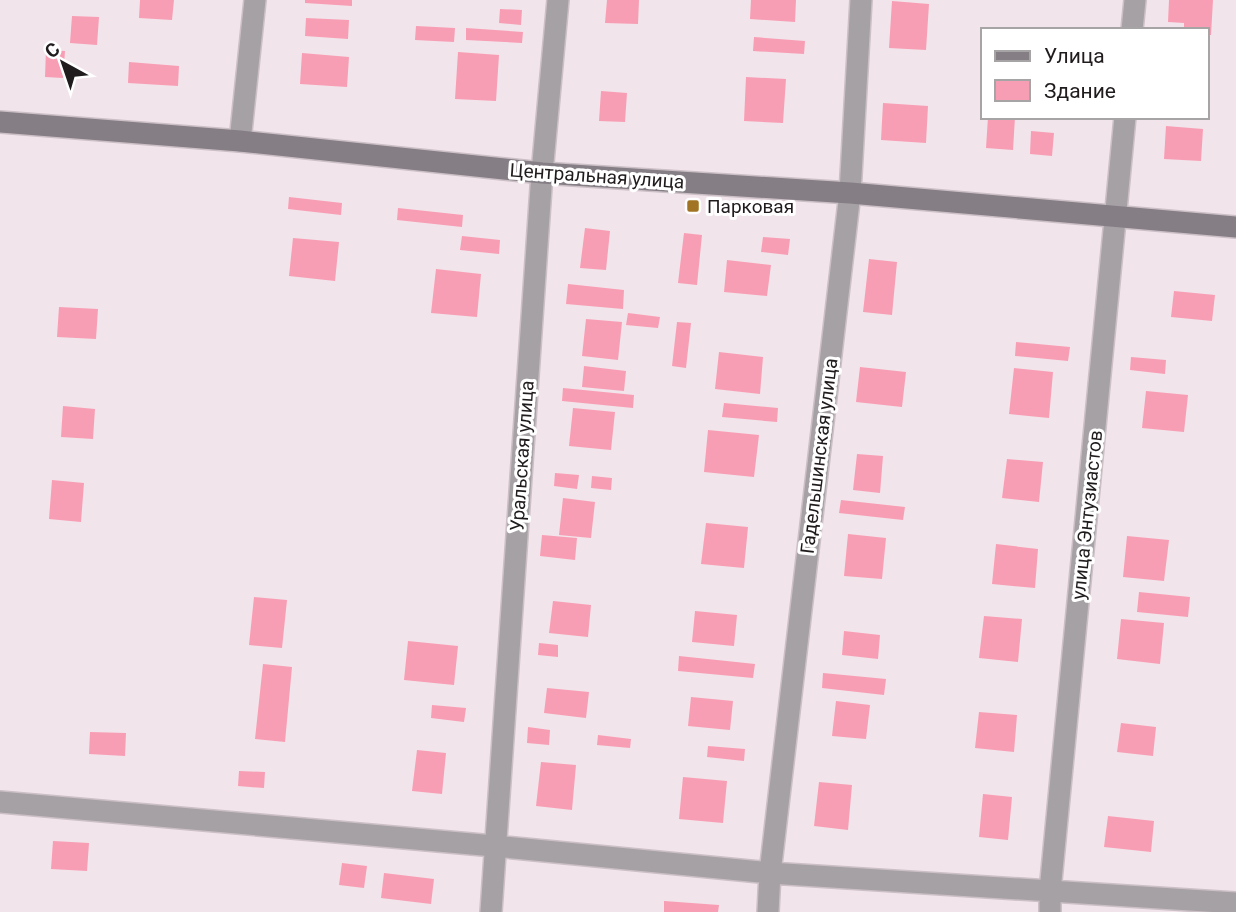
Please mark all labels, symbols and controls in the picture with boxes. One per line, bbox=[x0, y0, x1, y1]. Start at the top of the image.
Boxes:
north arrow bbox=[28, 28, 98, 98]
legend bbox=[981, 28, 1208, 119]
text: С bbox=[40, 38, 65, 63]
text: Улица bbox=[1044, 44, 1105, 68]
text: Здание bbox=[1044, 79, 1116, 103]
street label: Центральная улица bbox=[509, 158, 685, 194]
place label: Парковая bbox=[707, 195, 794, 218]
marker: Парковая bbox=[685, 198, 701, 214]
street label: Гадельшинская улица bbox=[796, 357, 842, 555]
street label: Уральская улица bbox=[505, 380, 539, 532]
street label: улица Энтузиастов bbox=[1067, 429, 1107, 601]

